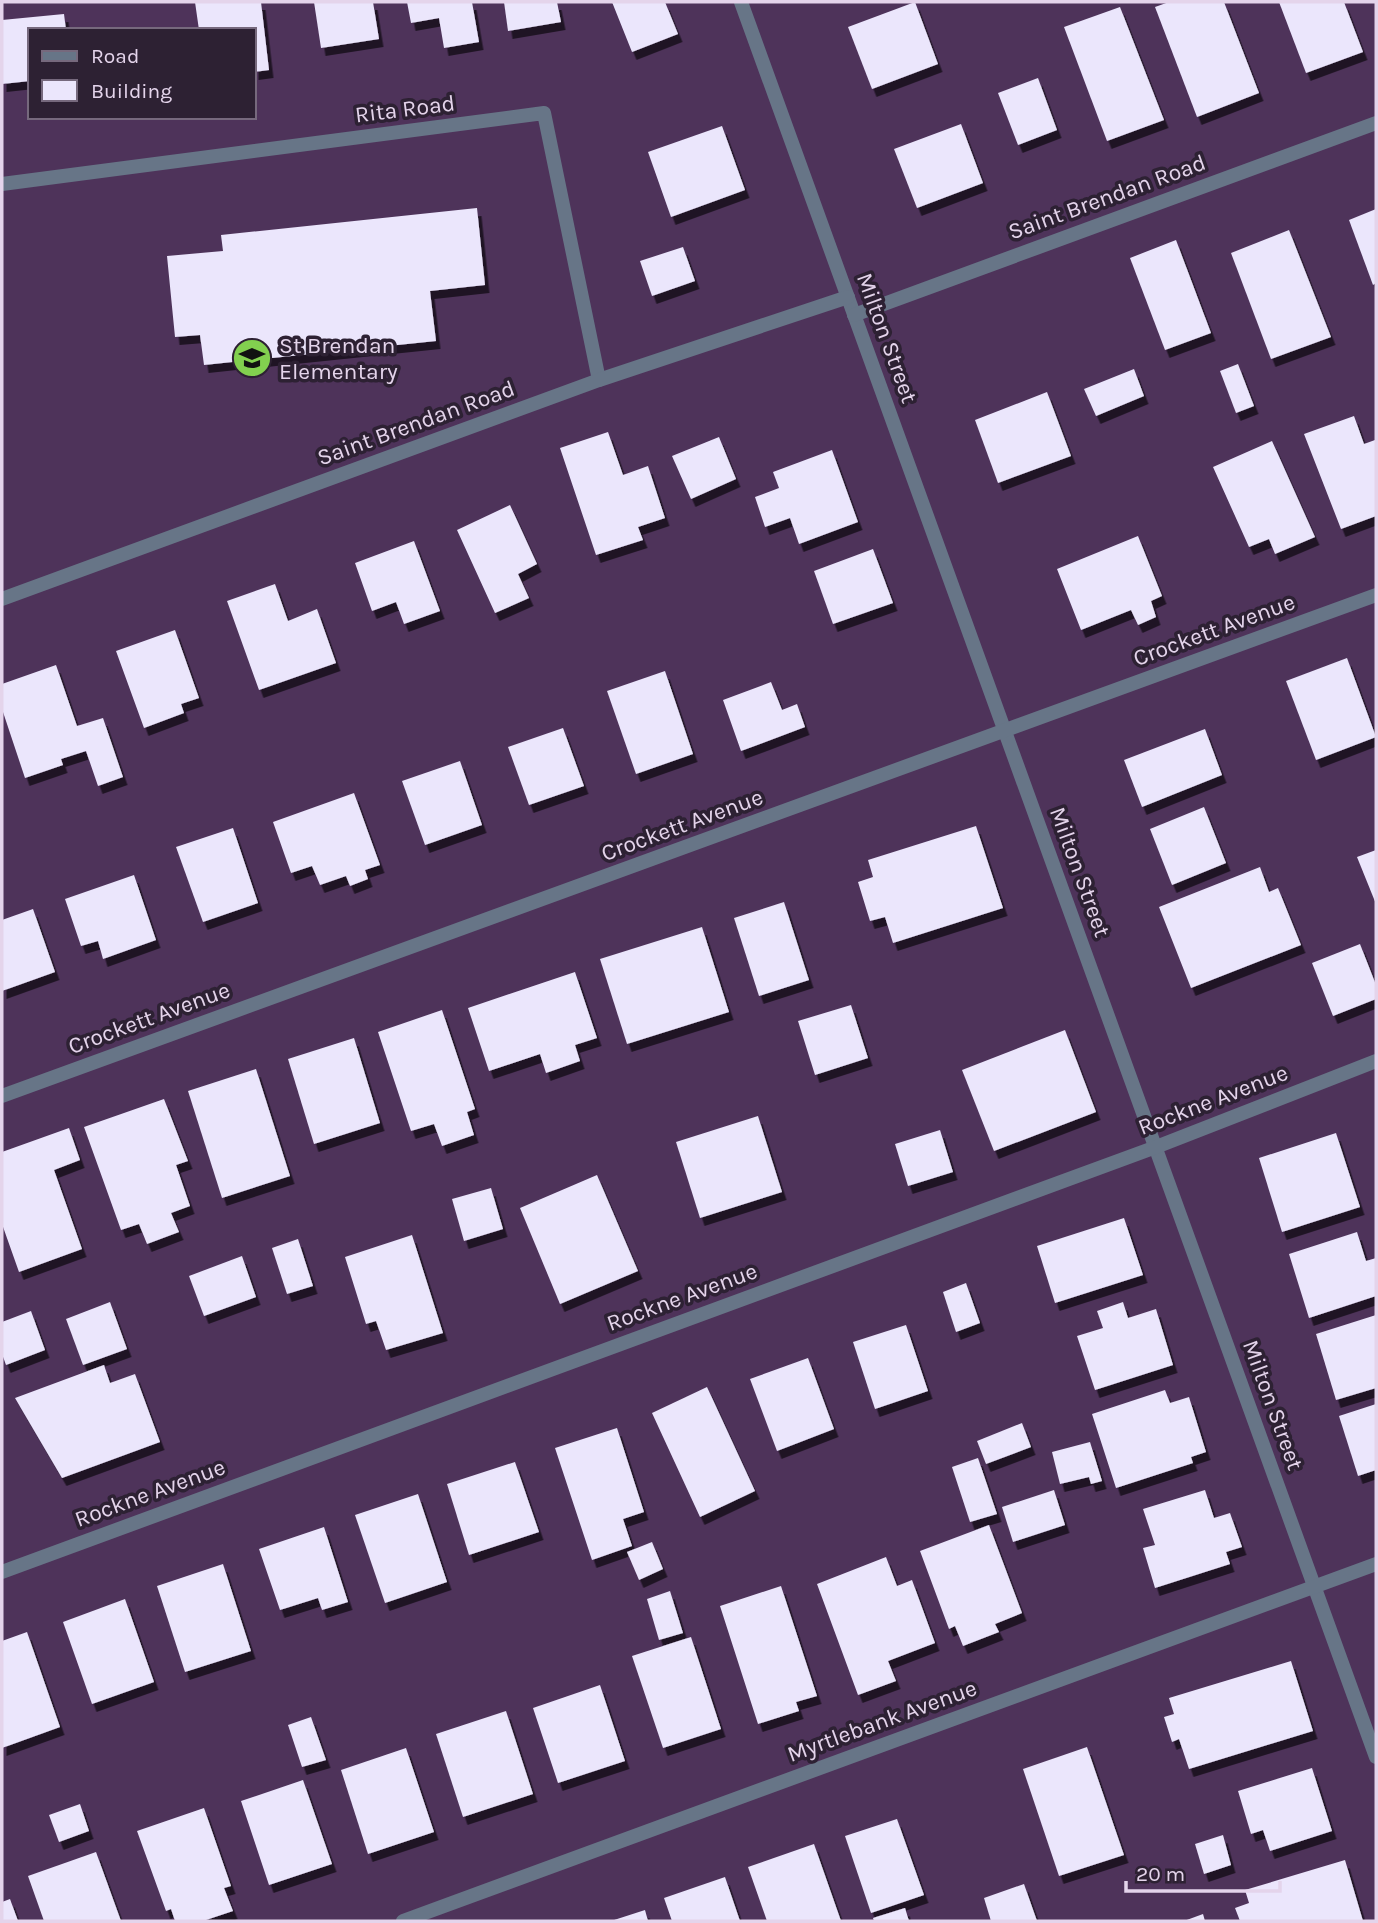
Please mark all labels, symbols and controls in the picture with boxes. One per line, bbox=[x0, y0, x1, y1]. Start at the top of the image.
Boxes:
legend bbox=[28, 28, 256, 119]
text: Road bbox=[91, 44, 139, 68]
text: Building bbox=[91, 79, 172, 103]
street label: Rita Road bbox=[353, 89, 457, 129]
street label: Saint Brendan Road bbox=[1005, 149, 1209, 245]
street label: Milton Street bbox=[851, 269, 923, 407]
place label: St Brendan Elementary bbox=[279, 332, 398, 385]
school or university icon: St Brendan Elementary bbox=[231, 337, 273, 379]
street label: Saint Brendan Road bbox=[314, 375, 518, 471]
street label: Crockett Avenue bbox=[1129, 588, 1299, 672]
street label: Crockett Avenue bbox=[597, 783, 767, 867]
street label: Milton Street bbox=[1044, 803, 1116, 941]
street label: Crockett Avenue bbox=[64, 976, 234, 1060]
street label: Rockne Avenue bbox=[1134, 1059, 1292, 1141]
street label: Rockne Avenue bbox=[603, 1257, 761, 1337]
street label: Milton Street bbox=[1237, 1336, 1309, 1474]
street label: Rockne Avenue bbox=[71, 1453, 229, 1533]
street label: Myrtlebank Avenue bbox=[784, 1674, 980, 1768]
scale bar bbox=[1126, 1850, 1280, 1894]
text: 20 m bbox=[1136, 1862, 1185, 1886]

